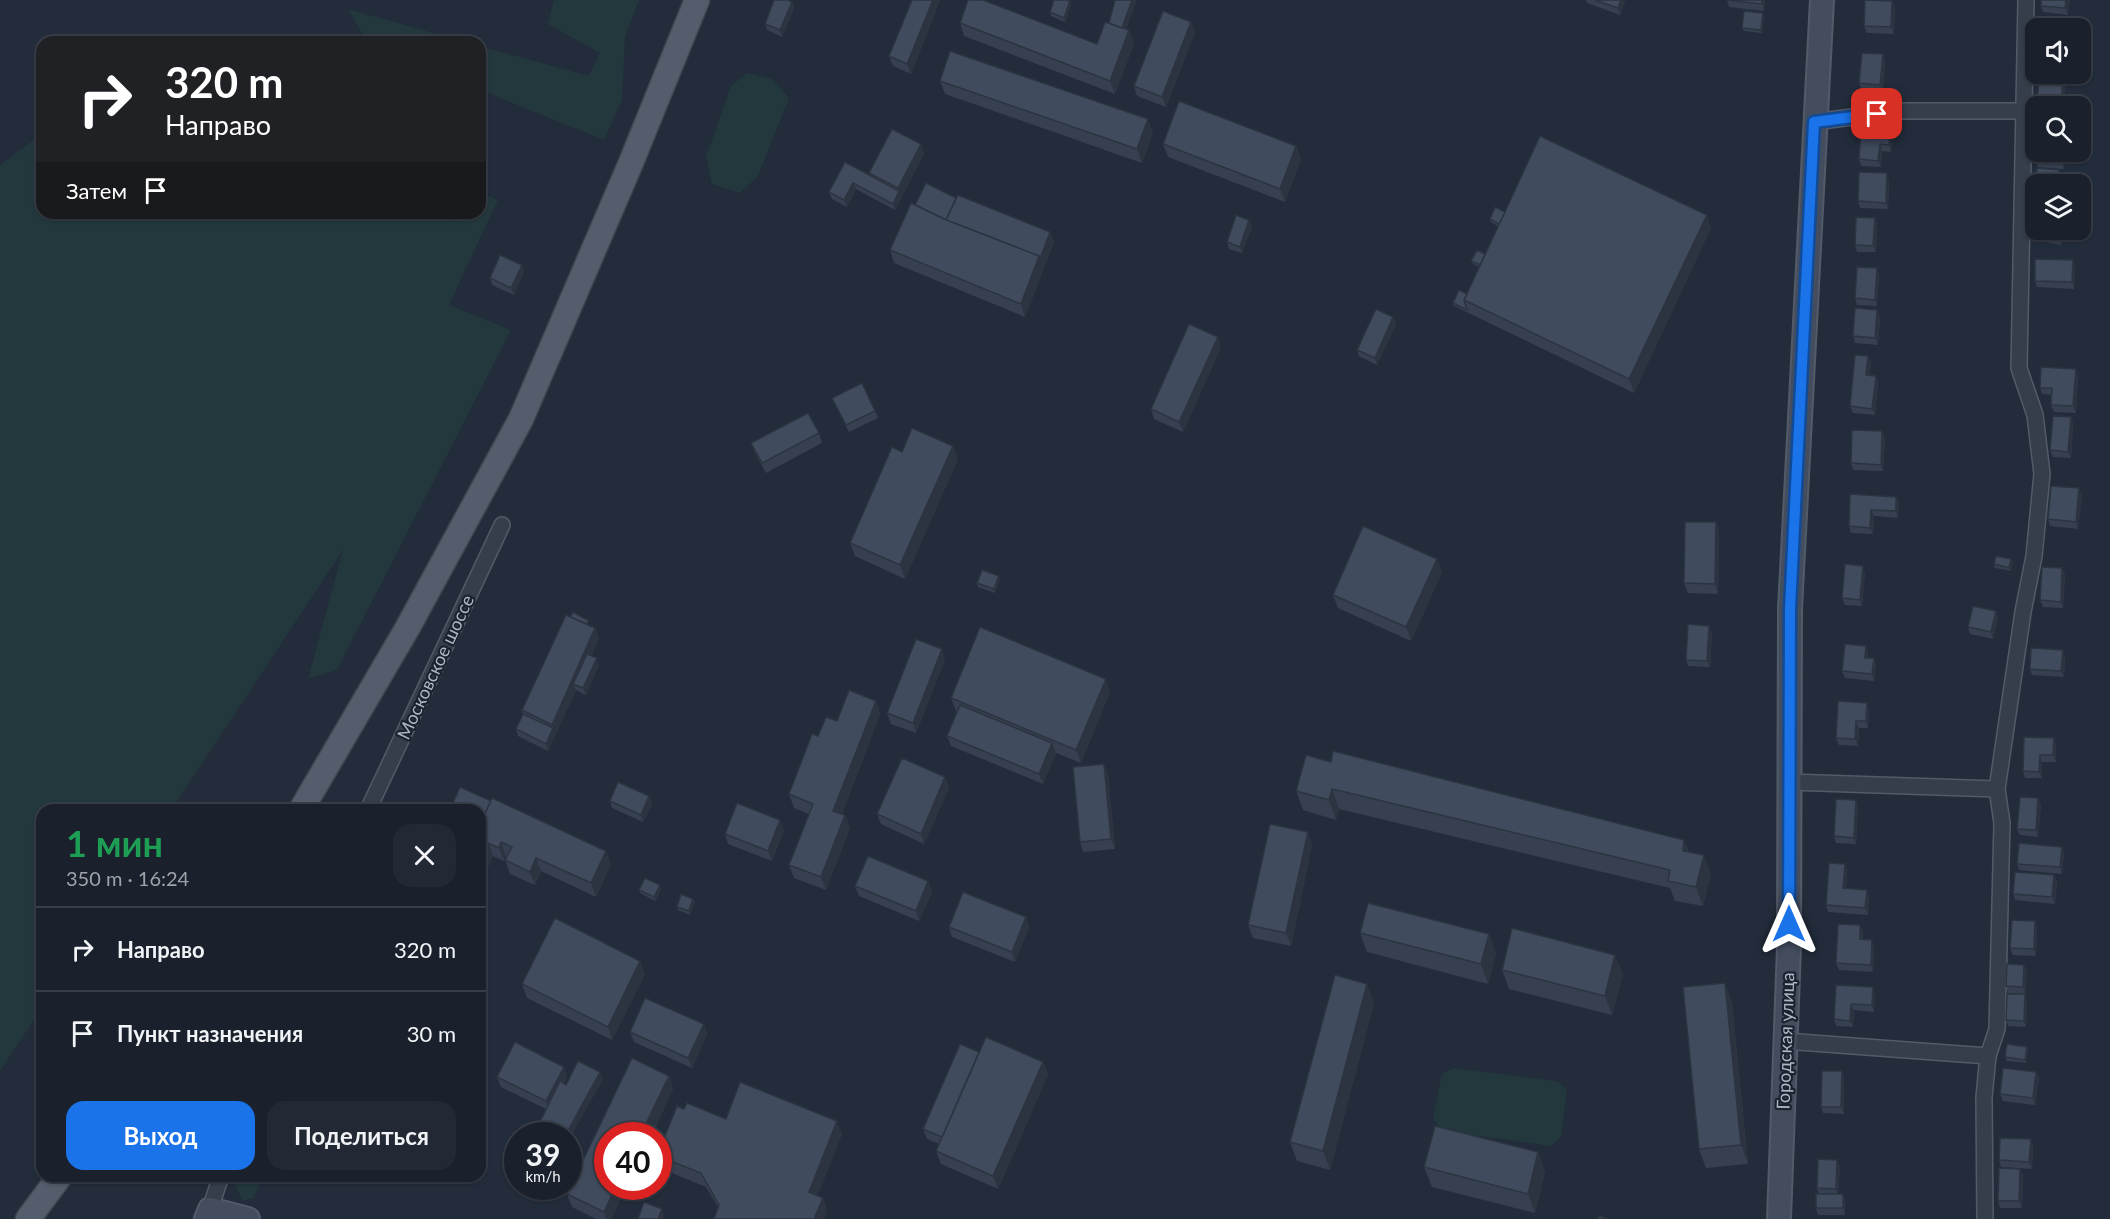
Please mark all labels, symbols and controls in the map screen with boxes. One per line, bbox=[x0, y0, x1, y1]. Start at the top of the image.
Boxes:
map controls bbox=[2025, 18, 2091, 240]
button: sound bbox=[2025, 18, 2091, 84]
text: 320 m bbox=[165, 57, 283, 107]
icon: right bbox=[66, 60, 144, 138]
pin bbox=[1851, 88, 1902, 139]
button: search bbox=[2025, 96, 2091, 162]
icon: arrive bbox=[1860, 97, 1893, 130]
text: Направо bbox=[165, 108, 271, 141]
icon: arrive bbox=[139, 174, 172, 207]
button: layers bbox=[2025, 174, 2091, 240]
text: Затем bbox=[66, 177, 127, 204]
street label: Московское шоссе bbox=[392, 591, 478, 743]
text: 1 мин bbox=[66, 821, 163, 865]
button: close bbox=[393, 824, 456, 887]
text: 350 m · 16:24 bbox=[66, 866, 189, 890]
position arrow bbox=[1757, 892, 1821, 956]
icon: right bbox=[66, 933, 99, 966]
text: Направо bbox=[117, 936, 205, 963]
text: 320 m bbox=[394, 936, 456, 963]
street label: Городская улица bbox=[1772, 972, 1798, 1110]
icon: arrive bbox=[66, 1017, 99, 1050]
text: Пункт назначения bbox=[117, 1020, 303, 1047]
text: 30 m bbox=[407, 1020, 456, 1047]
button: Выход bbox=[66, 1101, 255, 1170]
button: Поделиться bbox=[267, 1101, 456, 1170]
speed limit sign: 40 bbox=[594, 1122, 672, 1200]
text: 39 bbox=[526, 1136, 560, 1172]
text: km/h bbox=[525, 1167, 561, 1185]

